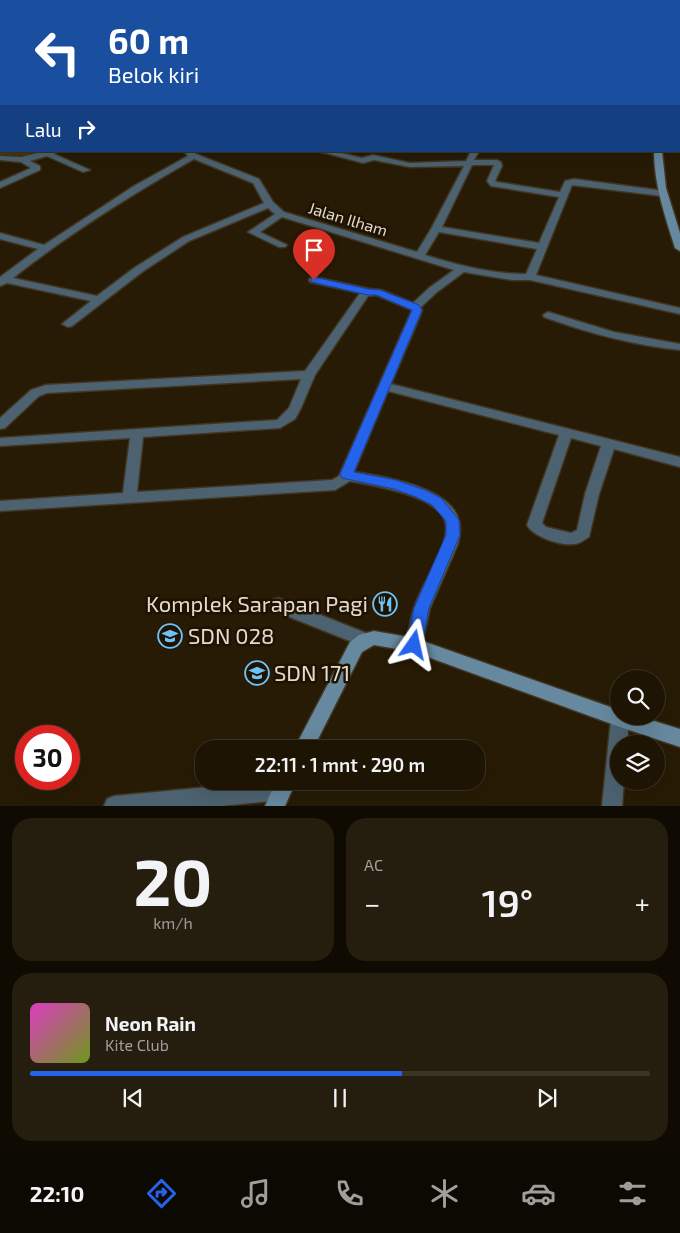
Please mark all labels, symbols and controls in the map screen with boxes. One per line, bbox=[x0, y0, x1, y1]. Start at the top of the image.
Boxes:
text: 60 m bbox=[108, 19, 189, 61]
icon: left bbox=[25, 20, 90, 85]
text: Belok kiri bbox=[108, 61, 199, 87]
icon: right bbox=[72, 115, 100, 143]
text: Lalu bbox=[25, 118, 62, 141]
street label: Jalan Ilham bbox=[306, 197, 390, 240]
pin bbox=[293, 229, 335, 280]
icon: arrive bbox=[300, 236, 328, 264]
place label: Komplek Sarapan Pagi bbox=[146, 590, 368, 616]
restaurant icon: Komplek Sarapan Pagi bbox=[372, 591, 398, 617]
position arrow bbox=[387, 618, 439, 670]
place label: SDN 028 bbox=[188, 622, 274, 648]
school or university icon: SDN 028 bbox=[157, 623, 183, 649]
place label: SDN 171 bbox=[274, 659, 350, 685]
school or university icon: SDN 171 bbox=[244, 660, 270, 686]
map controls bbox=[610, 670, 665, 790]
button: search bbox=[610, 670, 665, 725]
speed limit sign: 30 bbox=[15, 725, 80, 790]
button: layers bbox=[610, 735, 665, 790]
text: 22:11 · 1 mnt · 290 m bbox=[255, 753, 425, 776]
text: 20 bbox=[134, 841, 212, 919]
text: AC bbox=[364, 855, 383, 874]
text: 19° bbox=[482, 879, 533, 925]
text: − bbox=[364, 886, 380, 920]
text: + bbox=[635, 886, 650, 920]
text: km/h bbox=[153, 913, 193, 932]
text: Neon Rain bbox=[105, 1012, 196, 1035]
text: Kite Club bbox=[105, 1035, 169, 1054]
icon: previous bbox=[119, 1084, 147, 1112]
icon: pause bbox=[326, 1084, 354, 1112]
icon: next bbox=[533, 1084, 561, 1112]
icon: directions bbox=[144, 1176, 179, 1211]
icon: music bbox=[238, 1176, 273, 1211]
icon: phone bbox=[332, 1176, 367, 1211]
icon: climate bbox=[427, 1176, 462, 1211]
icon: car bbox=[521, 1176, 556, 1211]
icon: filters bbox=[615, 1176, 650, 1211]
text: 22:10 bbox=[30, 1180, 84, 1206]

